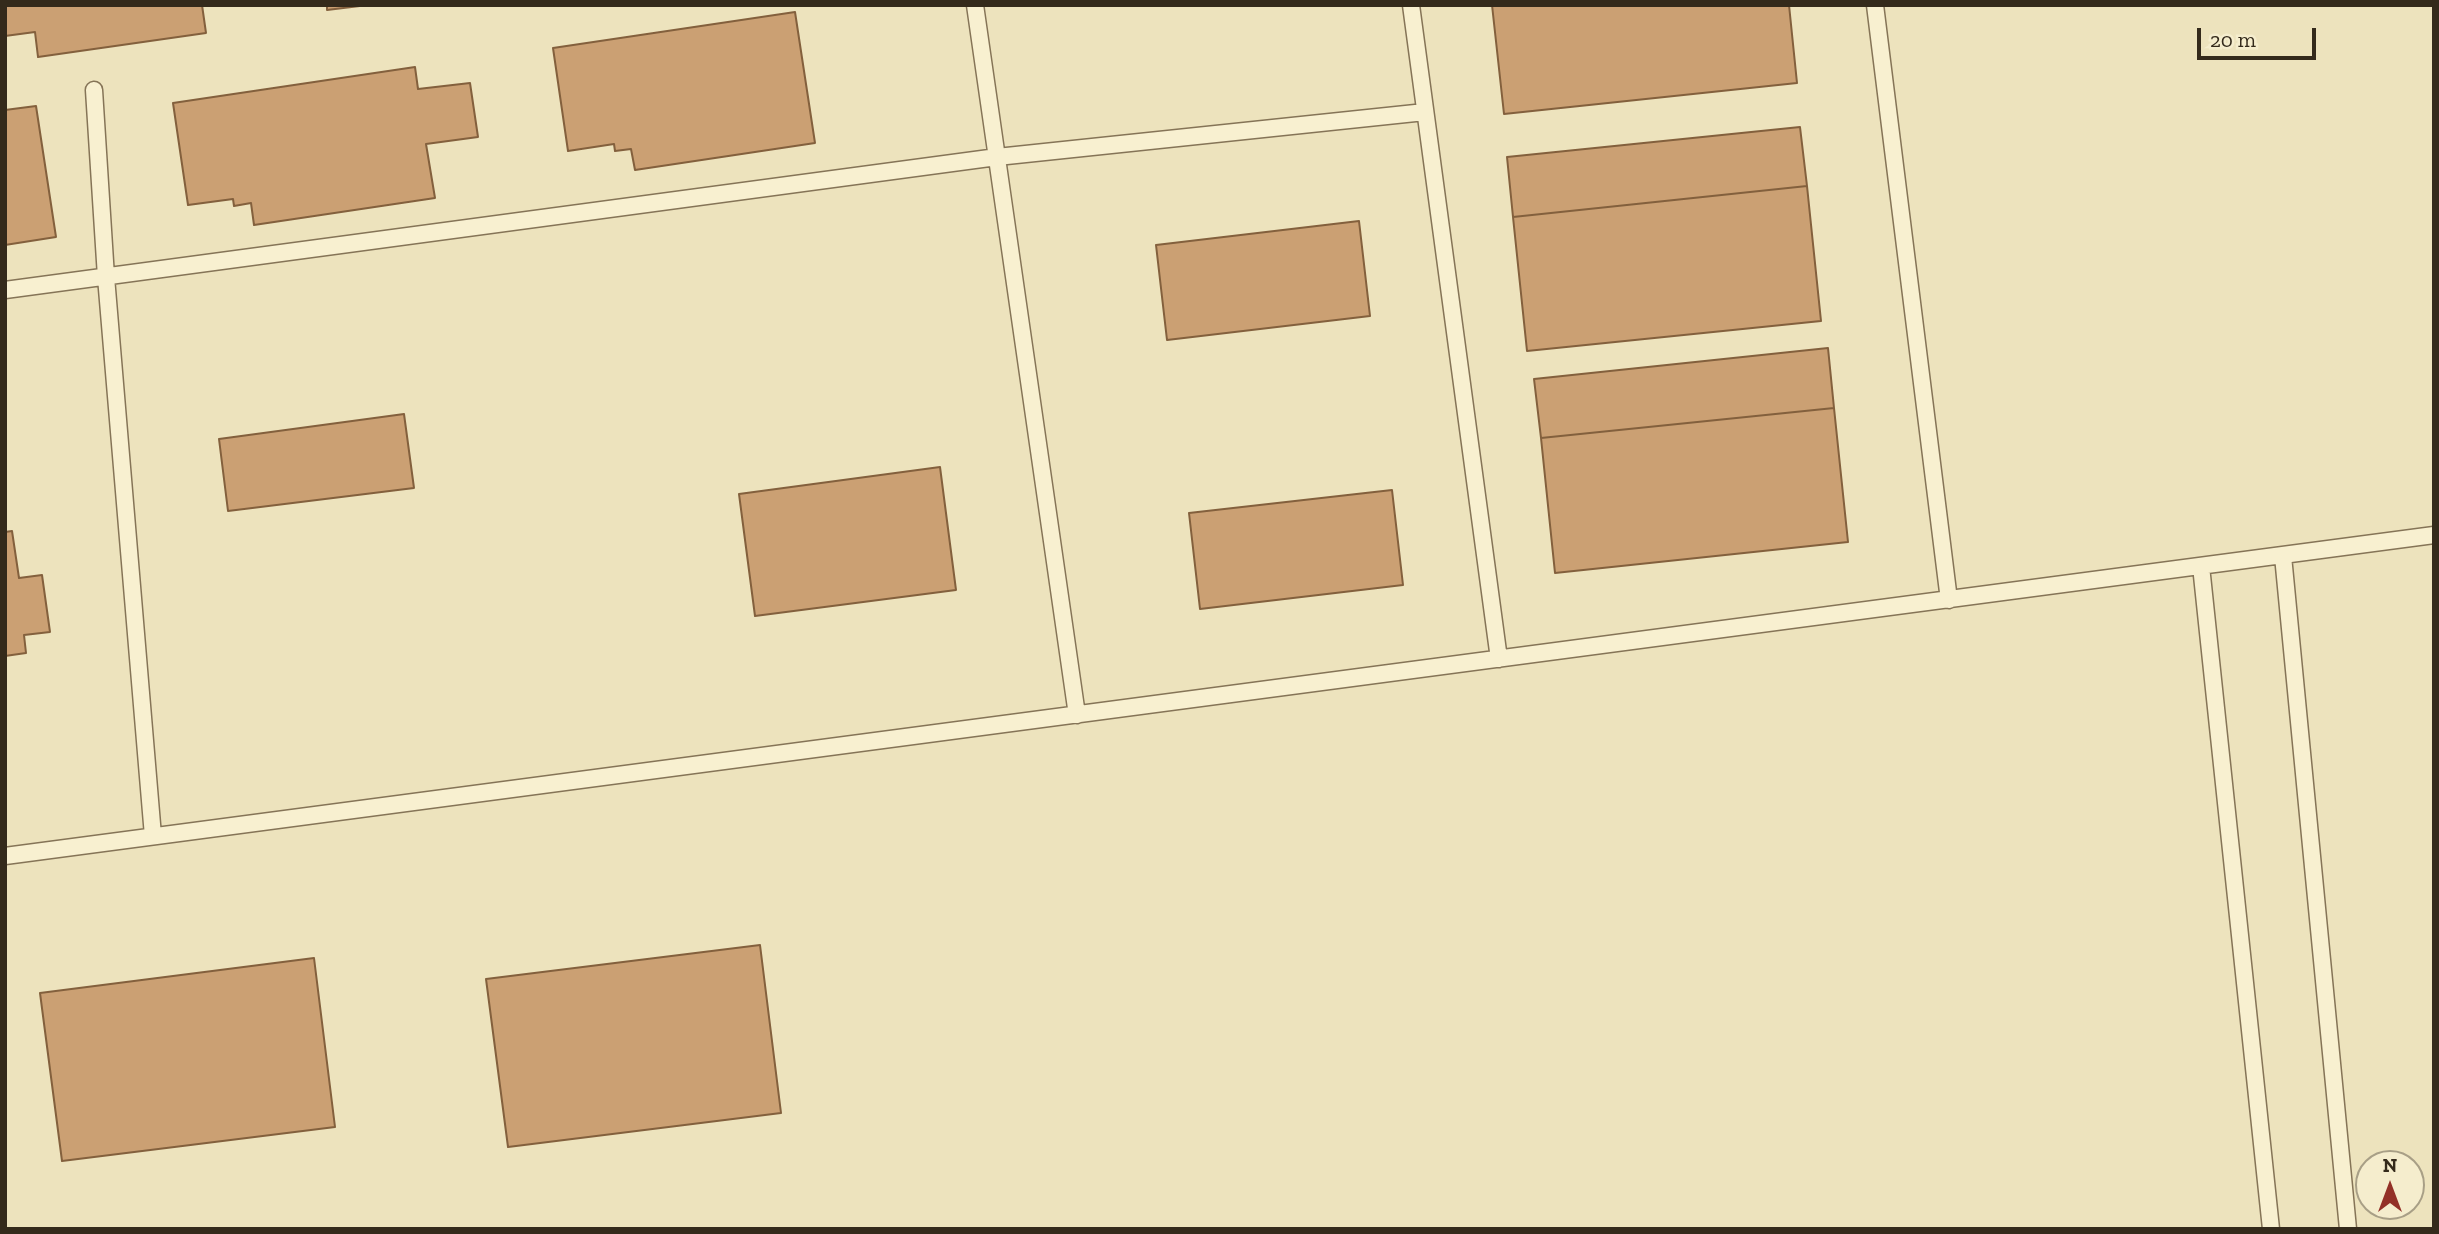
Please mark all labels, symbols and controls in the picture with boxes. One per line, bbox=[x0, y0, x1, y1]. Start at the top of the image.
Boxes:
scale bar bbox=[2201, 14, 2320, 58]
text: 20 m bbox=[2210, 27, 2256, 52]
north arrow bbox=[2355, 1150, 2425, 1220]
text: N bbox=[2383, 1154, 2397, 1177]

